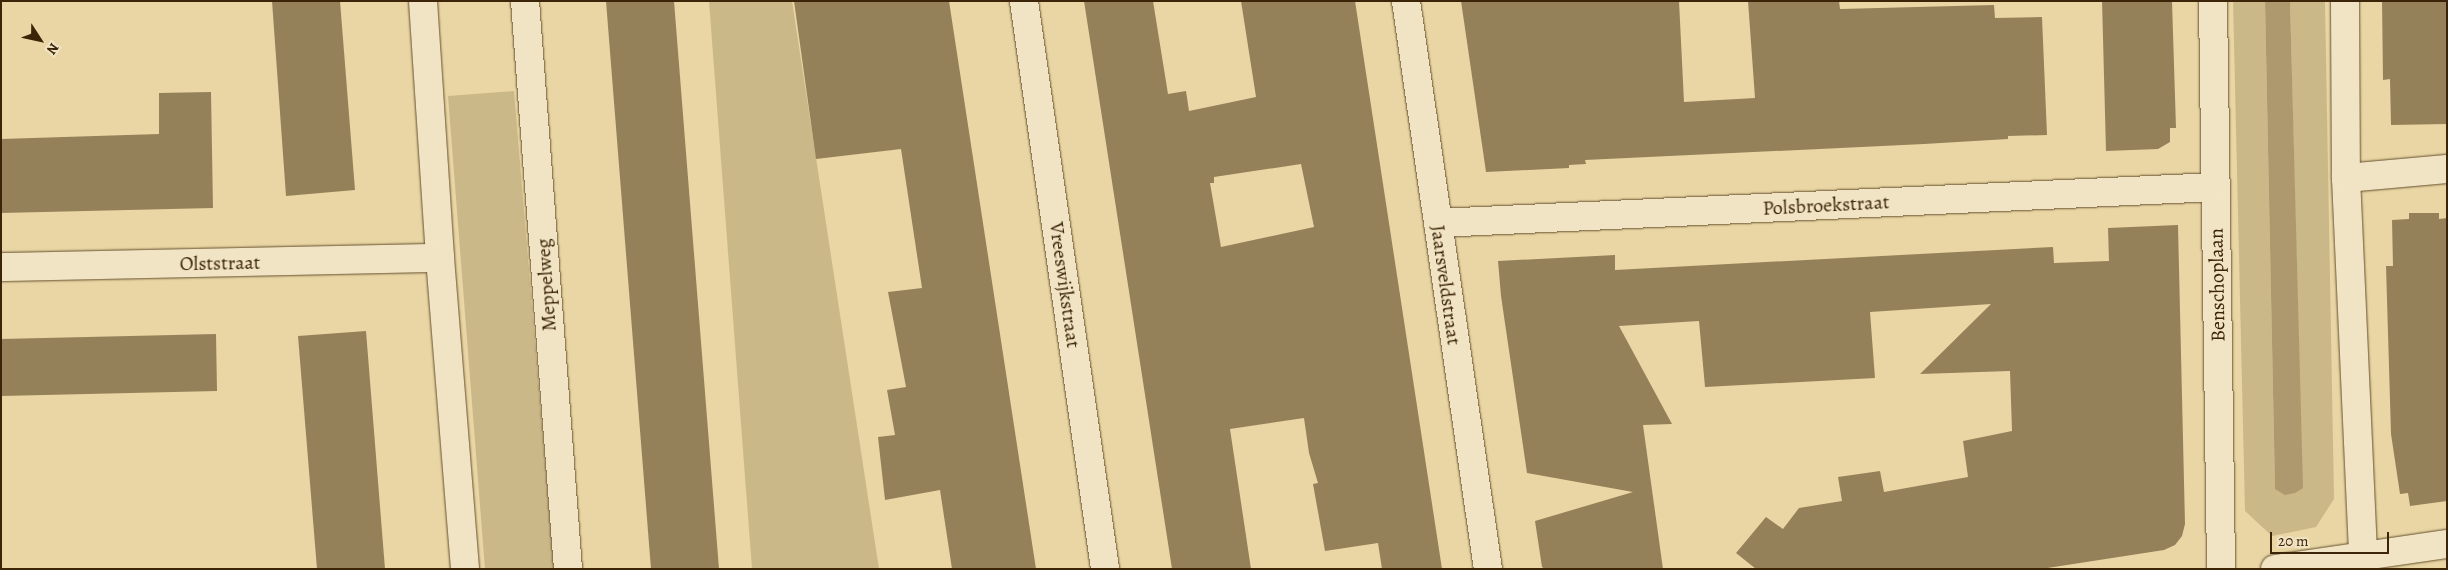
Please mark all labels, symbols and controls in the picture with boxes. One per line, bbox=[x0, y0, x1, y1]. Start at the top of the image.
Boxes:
north arrow bbox=[15, 15, 65, 65]
text: N bbox=[42, 39, 63, 59]
street label: Polsbroekstraat bbox=[1762, 190, 1890, 220]
street label: Vreeswijkstraat bbox=[1044, 221, 1086, 349]
street label: Jaarsveldstraat bbox=[1426, 224, 1466, 346]
street label: Benschoplaan bbox=[2204, 228, 2230, 342]
street label: Meppelweg bbox=[531, 238, 561, 332]
street label: Olststraat bbox=[179, 250, 261, 276]
scale bar bbox=[2273, 522, 2392, 554]
text: 20 m bbox=[2278, 531, 2309, 551]

